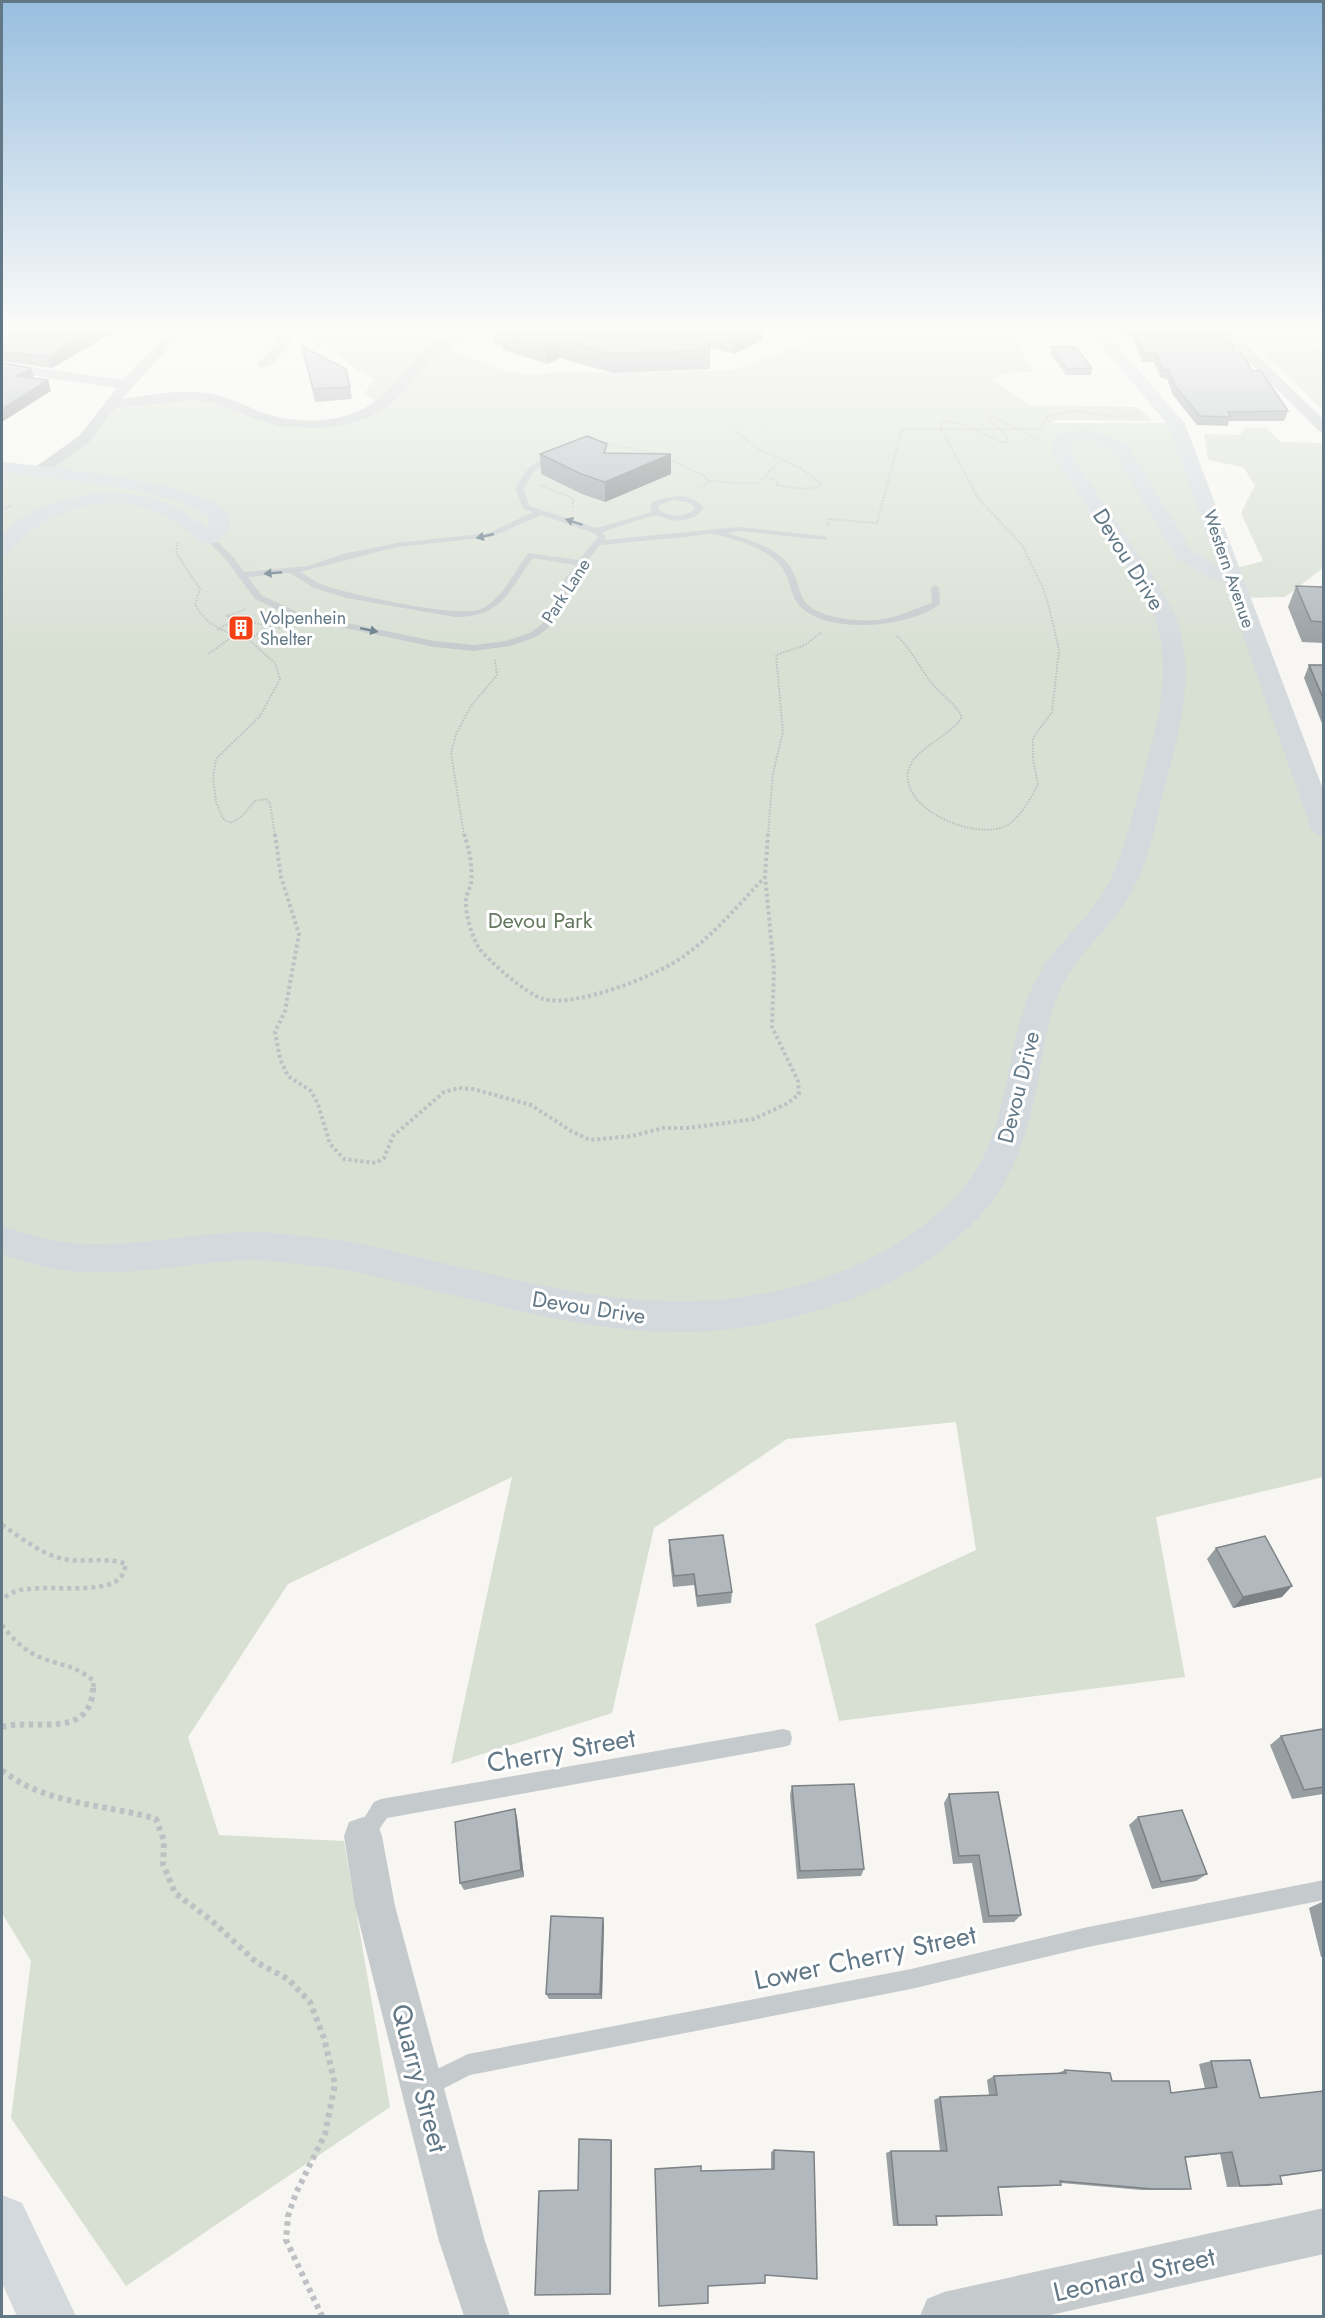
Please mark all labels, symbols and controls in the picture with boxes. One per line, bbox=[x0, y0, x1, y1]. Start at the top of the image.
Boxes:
street label: Devou Drive bbox=[1085, 502, 1173, 616]
street label: Western Avenue bbox=[1197, 506, 1261, 632]
one-way arrow bbox=[565, 517, 583, 527]
one-way arrow bbox=[475, 532, 494, 541]
street label: Park Lane bbox=[535, 553, 597, 629]
one-way arrow bbox=[264, 568, 283, 578]
place label: Volpenhein Shelter bbox=[260, 605, 346, 652]
building icon: Volpenhein Shelter bbox=[226, 613, 256, 643]
one-way arrow bbox=[360, 626, 379, 635]
park label: Devou Park bbox=[488, 904, 593, 936]
street label: Devou Drive bbox=[989, 1028, 1047, 1146]
street label: Devou Drive bbox=[530, 1282, 648, 1332]
street label: Cherry Street bbox=[484, 1718, 639, 1782]
street label: Lower Cherry Street bbox=[750, 1914, 980, 2000]
street label: Quarry Street bbox=[381, 1999, 459, 2157]
street label: Leonard Street bbox=[1049, 2236, 1219, 2312]

